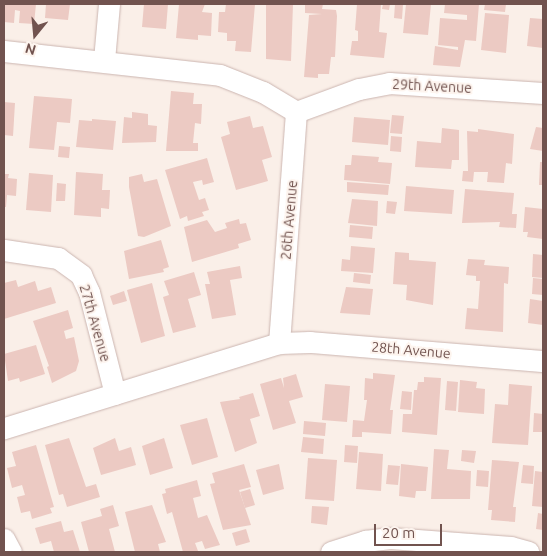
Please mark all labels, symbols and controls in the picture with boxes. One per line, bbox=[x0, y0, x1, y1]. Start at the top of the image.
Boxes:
north arrow bbox=[10, 10, 60, 60]
text: N bbox=[23, 40, 38, 59]
street label: 29th Avenue bbox=[392, 76, 472, 96]
street label: 26th Avenue bbox=[277, 180, 301, 260]
street label: 27th Avenue bbox=[76, 282, 114, 364]
street label: 28th Avenue bbox=[371, 338, 451, 362]
scale bar bbox=[377, 514, 444, 546]
text: 20 m bbox=[382, 524, 415, 541]

